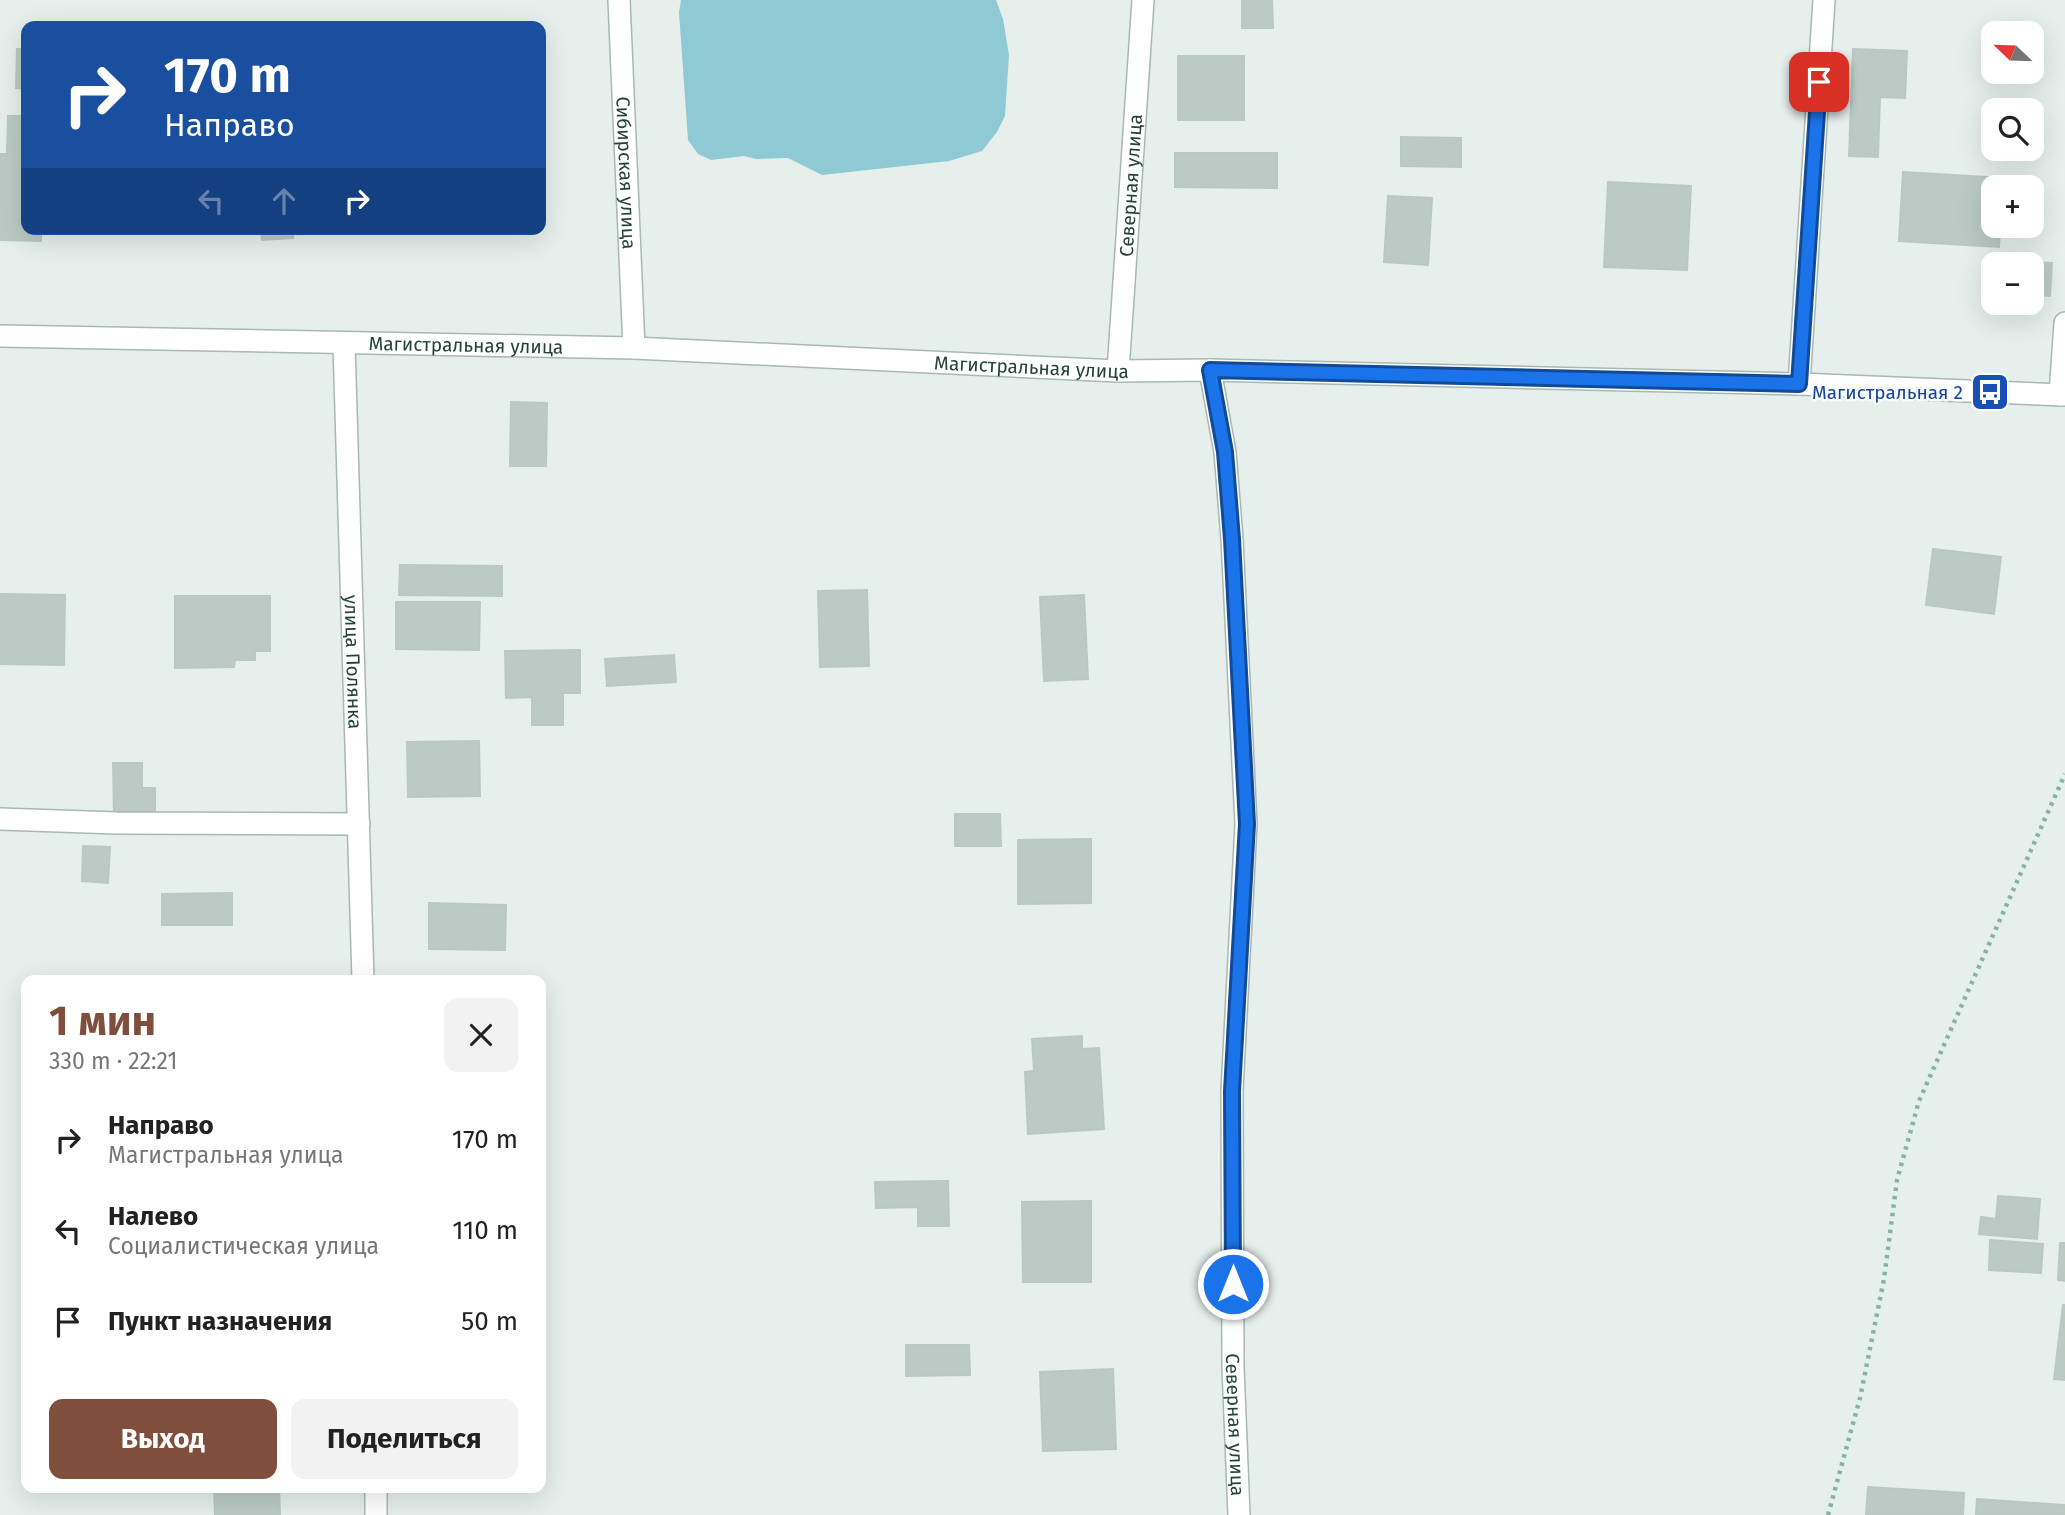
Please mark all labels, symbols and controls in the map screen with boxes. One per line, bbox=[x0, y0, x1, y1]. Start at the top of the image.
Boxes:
north arrow bbox=[1981, 21, 2044, 84]
map controls bbox=[1981, 21, 2044, 315]
text: 170 m bbox=[164, 46, 291, 105]
icon: right bbox=[49, 49, 140, 140]
pin bbox=[1789, 52, 1849, 112]
icon: arrive bbox=[1800, 63, 1838, 101]
street label: Сибирская улица bbox=[612, 96, 641, 250]
button: search bbox=[1981, 98, 2044, 161]
text: Направо bbox=[164, 106, 295, 144]
street label: Северная улица bbox=[1114, 113, 1147, 258]
button: + bbox=[1981, 175, 2044, 238]
icon: left bbox=[192, 182, 230, 220]
icon: ahead bbox=[265, 182, 303, 220]
icon: right bbox=[338, 182, 376, 220]
button: − bbox=[1981, 252, 2044, 315]
street label: Магистральная улица bbox=[368, 331, 563, 358]
street label: Магистральная улица bbox=[934, 351, 1129, 383]
bus stop icon: Магистральная 2 bbox=[1969, 371, 2011, 413]
place label: Магистральная 2 bbox=[1812, 381, 1963, 404]
street label: улица Полянка bbox=[340, 594, 367, 729]
text: 1 мин bbox=[49, 996, 156, 1046]
button: close bbox=[444, 998, 518, 1072]
text: 330 m · 22:21 bbox=[49, 1047, 177, 1075]
text: Направо bbox=[108, 1110, 214, 1141]
icon: right bbox=[49, 1121, 87, 1159]
text: 170 m bbox=[452, 1124, 518, 1155]
text: Магистральная улица bbox=[108, 1141, 344, 1169]
text: Налево bbox=[108, 1201, 198, 1232]
icon: left bbox=[49, 1212, 87, 1250]
text: 110 m bbox=[452, 1215, 518, 1246]
text: Социалистическая улица bbox=[108, 1232, 379, 1260]
position arrow bbox=[1196, 1247, 1270, 1321]
icon: arrive bbox=[49, 1303, 87, 1341]
text: Пункт назначения bbox=[108, 1306, 332, 1337]
text: 50 m bbox=[461, 1306, 518, 1337]
street label: Северная улица bbox=[1221, 1353, 1250, 1497]
button: Выход bbox=[49, 1399, 277, 1479]
button: Поделиться bbox=[291, 1399, 518, 1479]

